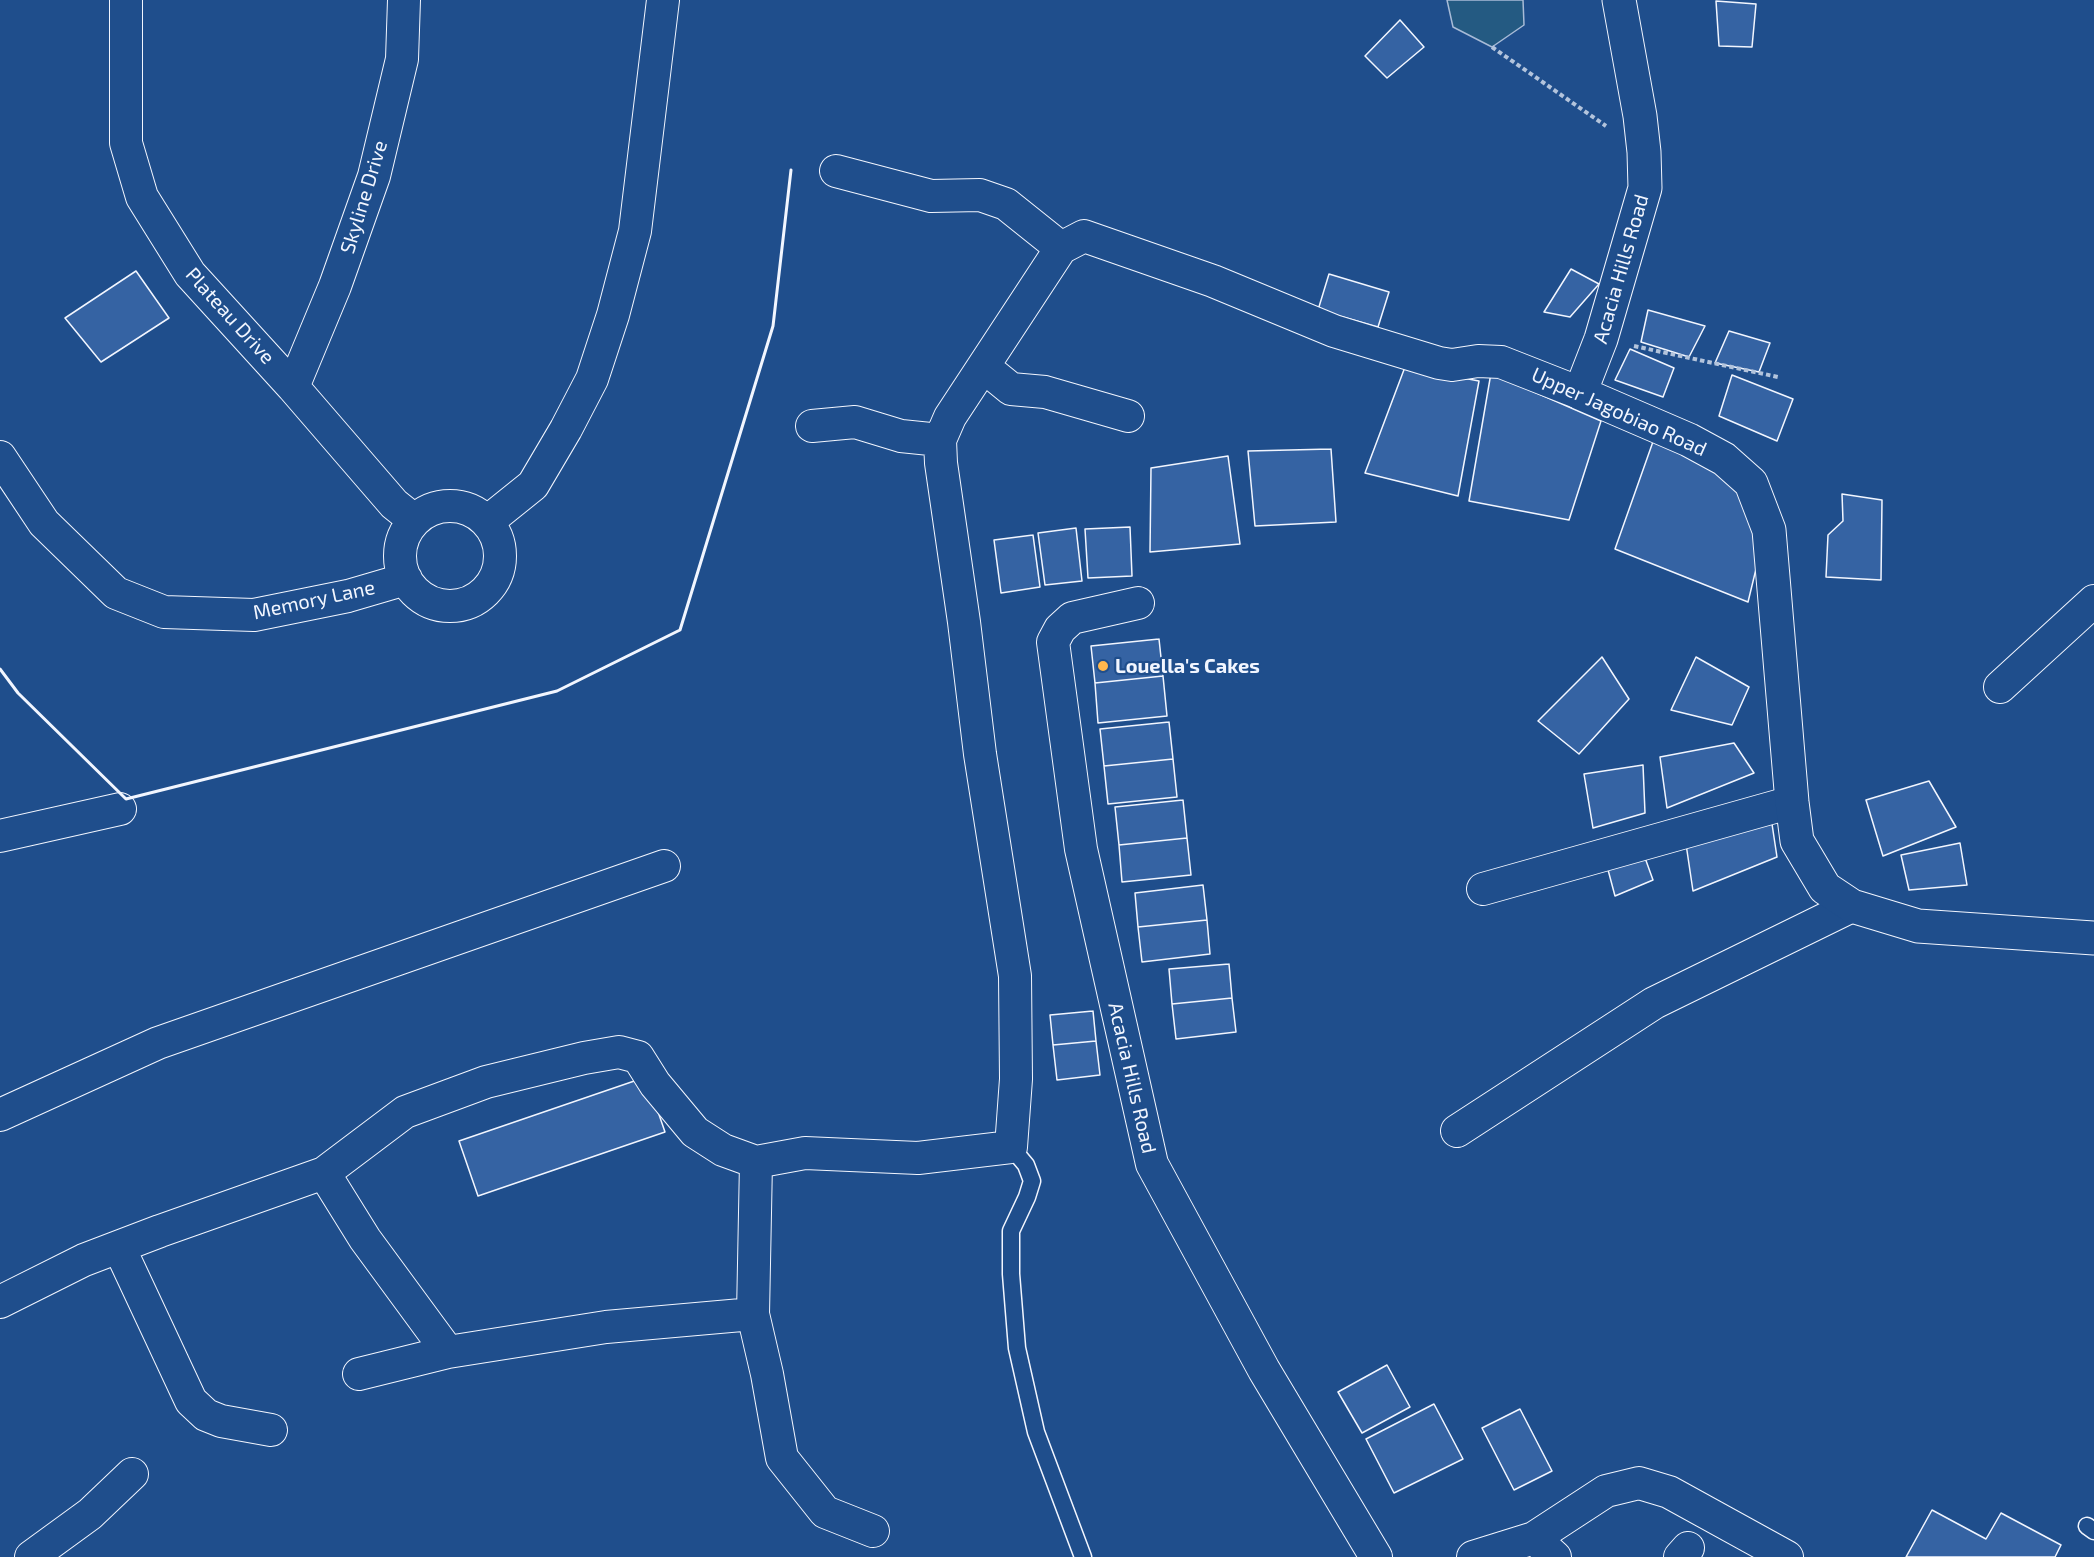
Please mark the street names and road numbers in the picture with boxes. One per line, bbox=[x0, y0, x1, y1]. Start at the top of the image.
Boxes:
street label: Skyline Drive bbox=[335, 137, 393, 257]
street label: Acacia Hills Road bbox=[1588, 192, 1654, 346]
street label: Plateau Drive bbox=[180, 263, 280, 369]
street label: Upper Jagobiao Road bbox=[1528, 363, 1710, 461]
street label: Memory Lane bbox=[251, 575, 377, 625]
street label: Acacia Hills Road bbox=[1103, 1000, 1161, 1156]

